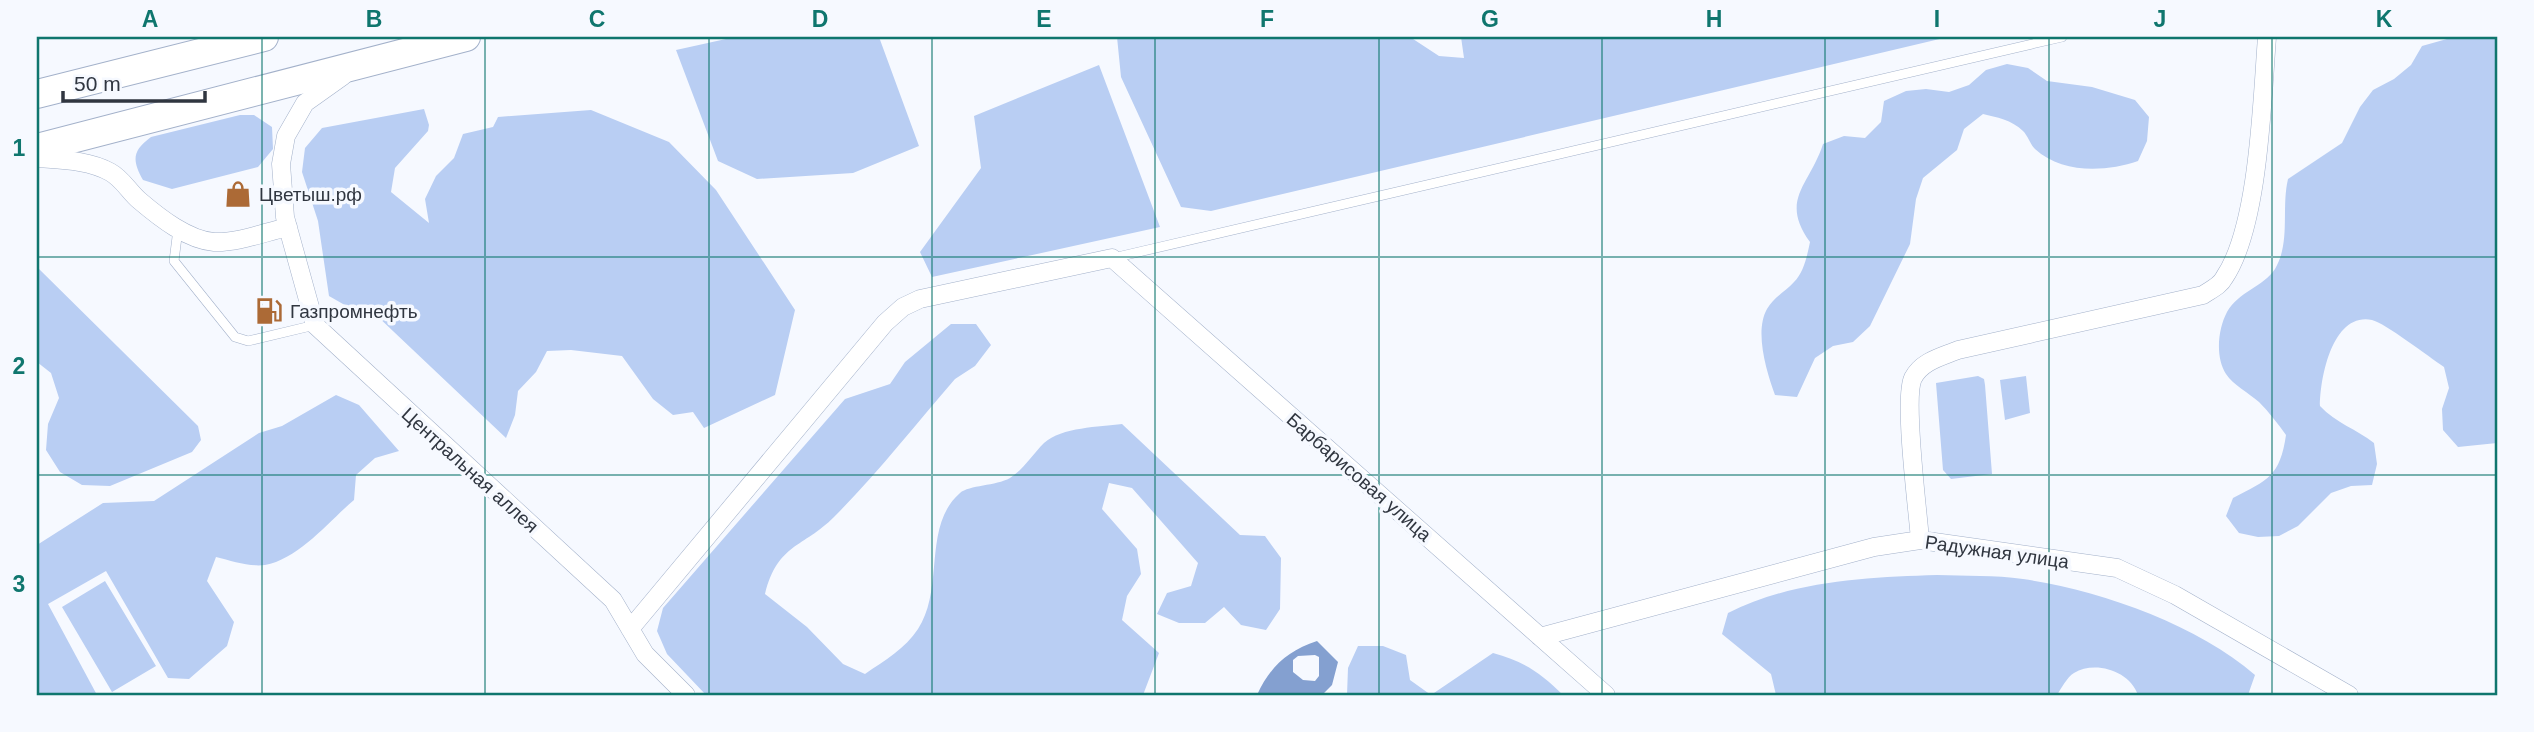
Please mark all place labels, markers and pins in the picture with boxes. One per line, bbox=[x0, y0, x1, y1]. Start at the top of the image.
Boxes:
shop icon: Цветыш.рф bbox=[223, 179, 253, 209]
place label: Цветыш.рф bbox=[259, 184, 362, 205]
fuel station icon: Газпромнефть bbox=[254, 296, 284, 326]
place label: Газпромнефть bbox=[290, 301, 418, 322]

